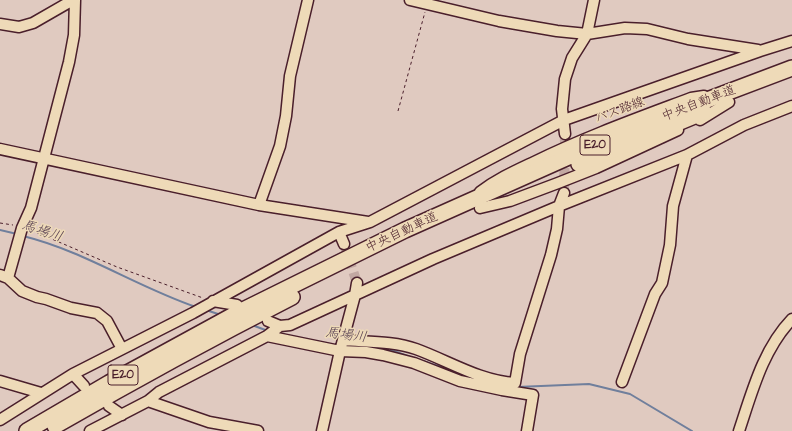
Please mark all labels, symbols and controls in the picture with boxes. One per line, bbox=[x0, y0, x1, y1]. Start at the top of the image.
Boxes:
street label: 中央自動車道 bbox=[660, 83, 738, 125]
street label: バス路線 bbox=[593, 94, 647, 128]
road number: E20 bbox=[580, 135, 610, 155]
street label: 中央自動車道 bbox=[363, 209, 441, 257]
water label: 馬場川 bbox=[19, 218, 65, 246]
water label: 馬場川 bbox=[324, 325, 368, 347]
road number: E20 bbox=[108, 365, 138, 385]

